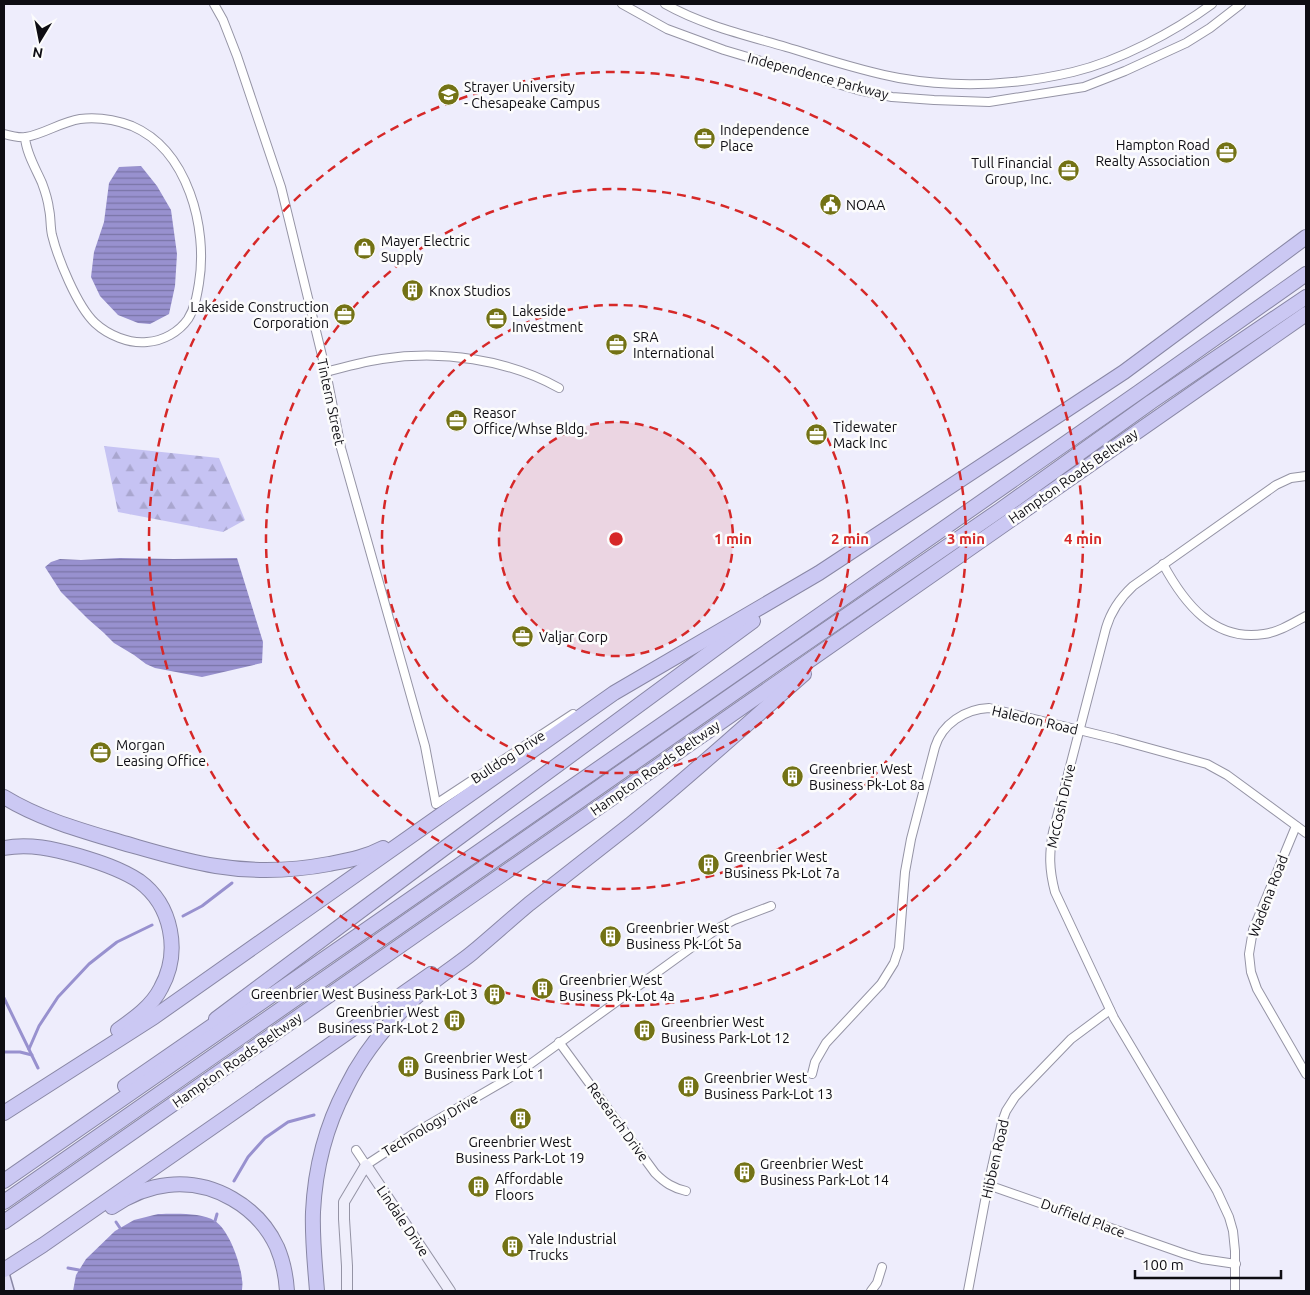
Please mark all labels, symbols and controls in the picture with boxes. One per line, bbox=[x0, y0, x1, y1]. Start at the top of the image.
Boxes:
north arrow bbox=[15, 15, 65, 65]
text: N bbox=[31, 44, 44, 62]
street label: Independence Parkway bbox=[746, 49, 891, 103]
place label: Strayer University - Chesapeake Campus bbox=[464, 79, 600, 111]
school or university icon: Strayer University - Chesapeake Campus bbox=[436, 83, 460, 107]
place label: Independence Place bbox=[720, 122, 810, 154]
office icon: Independence Place bbox=[692, 126, 716, 150]
place label: Hampton Road Realty Association bbox=[1095, 137, 1210, 169]
office icon: Hampton Road Realty Association bbox=[1214, 141, 1238, 165]
place label: Tull Financial Group, Inc. bbox=[971, 155, 1052, 187]
office icon: Tull Financial Group, Inc. bbox=[1056, 159, 1080, 183]
public building icon: NOAA bbox=[818, 193, 842, 217]
place label: NOAA bbox=[846, 197, 885, 213]
place label: Mayer Electric Supply bbox=[381, 233, 470, 265]
shop icon: Mayer Electric Supply bbox=[353, 237, 377, 261]
building icon: Knox Studios bbox=[401, 279, 425, 303]
place label: Knox Studios bbox=[429, 283, 511, 299]
place label: Lakeside Construction Corporation bbox=[190, 299, 329, 331]
office icon: Lakeside Construction Corporation bbox=[333, 303, 357, 327]
place label: Lakeside Investment bbox=[512, 303, 583, 335]
office icon: Lakeside Investment bbox=[484, 307, 508, 331]
place label: SRA International bbox=[633, 329, 715, 361]
office icon: SRA International bbox=[605, 333, 629, 357]
street label: Tintern Street bbox=[314, 357, 348, 447]
place label: Reasor Office/Whse Bldg. bbox=[473, 405, 588, 437]
office icon: Reasor Office/Whse Bldg. bbox=[445, 409, 469, 433]
place label: Tidewater Mack Inc bbox=[833, 419, 898, 451]
office icon: Tidewater Mack Inc bbox=[805, 423, 829, 447]
street label: Hampton Roads Beltway bbox=[1005, 425, 1141, 527]
centre of rings bbox=[607, 530, 625, 548]
text: 1 min bbox=[714, 530, 752, 547]
text: 2 min bbox=[831, 530, 869, 547]
text: 3 min bbox=[947, 530, 985, 547]
text: 4 min bbox=[1064, 530, 1102, 547]
office icon: Valjar Corp bbox=[511, 625, 535, 649]
place label: Valjar Corp bbox=[539, 629, 608, 645]
street label: Haledon Road bbox=[990, 702, 1080, 738]
street label: Hampton Roads Beltway bbox=[587, 717, 723, 819]
street label: Bulldog Drive bbox=[468, 727, 548, 787]
place label: Morgan Leasing Office bbox=[116, 737, 206, 769]
office icon: Morgan Leasing Office bbox=[88, 741, 112, 765]
place label: Greenbrier West Business Pk-Lot 8a bbox=[809, 761, 925, 793]
street label: McCosh Drive bbox=[1044, 762, 1078, 850]
building icon: Greenbrier West Business Pk-Lot 8a bbox=[781, 765, 805, 789]
place label: Greenbrier West Business Pk-Lot 7a bbox=[724, 849, 840, 881]
building icon: Greenbrier West Business Pk-Lot 7a bbox=[696, 853, 720, 877]
street label: Wadena Road bbox=[1245, 853, 1291, 939]
place label: Greenbrier West Business Pk-Lot 5a bbox=[626, 920, 742, 952]
building icon: Greenbrier West Business Pk-Lot 5a bbox=[598, 924, 622, 948]
place label: Greenbrier West Business Pk-Lot 4a bbox=[559, 972, 675, 1004]
building icon: Greenbrier West Business Pk-Lot 4a bbox=[531, 976, 555, 1000]
building icon: Greenbrier West Business Park-Lot 3 bbox=[482, 982, 506, 1006]
place label: Greenbrier West Business Park-Lot 3 bbox=[251, 986, 478, 1002]
place label: Greenbrier West Business Park-Lot 2 bbox=[318, 1004, 439, 1036]
building icon: Greenbrier West Business Park-Lot 2 bbox=[443, 1008, 467, 1032]
street label: Hampton Roads Beltway bbox=[169, 1009, 305, 1111]
place label: Greenbrier West Business Park-Lot 12 bbox=[661, 1014, 790, 1046]
building icon: Greenbrier West Business Park-Lot 12 bbox=[633, 1018, 657, 1042]
place label: Greenbrier West Business Park Lot 1 bbox=[424, 1050, 544, 1082]
building icon: Greenbrier West Business Park Lot 1 bbox=[396, 1054, 420, 1078]
place label: Greenbrier West Business Park-Lot 13 bbox=[704, 1070, 833, 1102]
building icon: Greenbrier West Business Park-Lot 13 bbox=[676, 1074, 700, 1098]
street label: Research Drive bbox=[584, 1079, 652, 1165]
street label: Technology Drive bbox=[379, 1090, 481, 1160]
building icon: Greenbrier West Business Park-Lot 19 bbox=[508, 1107, 532, 1131]
street label: Hibben Road bbox=[978, 1118, 1012, 1200]
place label: Greenbrier West Business Park-Lot 19 bbox=[456, 1134, 584, 1166]
place label: Greenbrier West Business Park-Lot 14 bbox=[760, 1156, 889, 1188]
building icon: Greenbrier West Business Park-Lot 14 bbox=[732, 1160, 756, 1184]
place label: Affordable Floors bbox=[495, 1171, 563, 1203]
building icon: Affordable Floors bbox=[467, 1175, 491, 1199]
street label: Lindale Drive bbox=[374, 1183, 432, 1259]
street label: Duffield Place bbox=[1039, 1195, 1127, 1241]
place label: Yale Industrial Trucks bbox=[528, 1231, 617, 1263]
building icon: Yale Industrial Trucks bbox=[500, 1235, 524, 1259]
scale bar bbox=[1135, 1248, 1281, 1280]
text: 100 m bbox=[1142, 1256, 1184, 1273]

